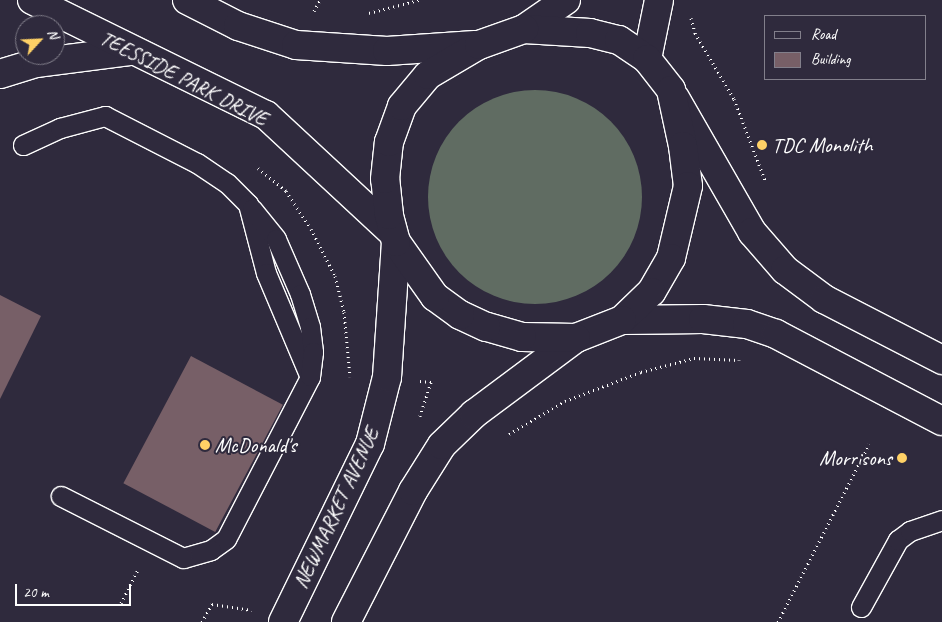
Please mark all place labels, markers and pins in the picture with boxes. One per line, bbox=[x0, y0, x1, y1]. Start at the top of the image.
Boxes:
place label: TDC Monolith bbox=[772, 132, 873, 158]
marker: TDC Monolith bbox=[756, 139, 768, 151]
place label: McDonald's bbox=[215, 432, 296, 458]
marker: McDonald's bbox=[199, 439, 211, 451]
place label: Morrisons bbox=[819, 445, 892, 471]
marker: Morrisons bbox=[896, 452, 908, 464]

